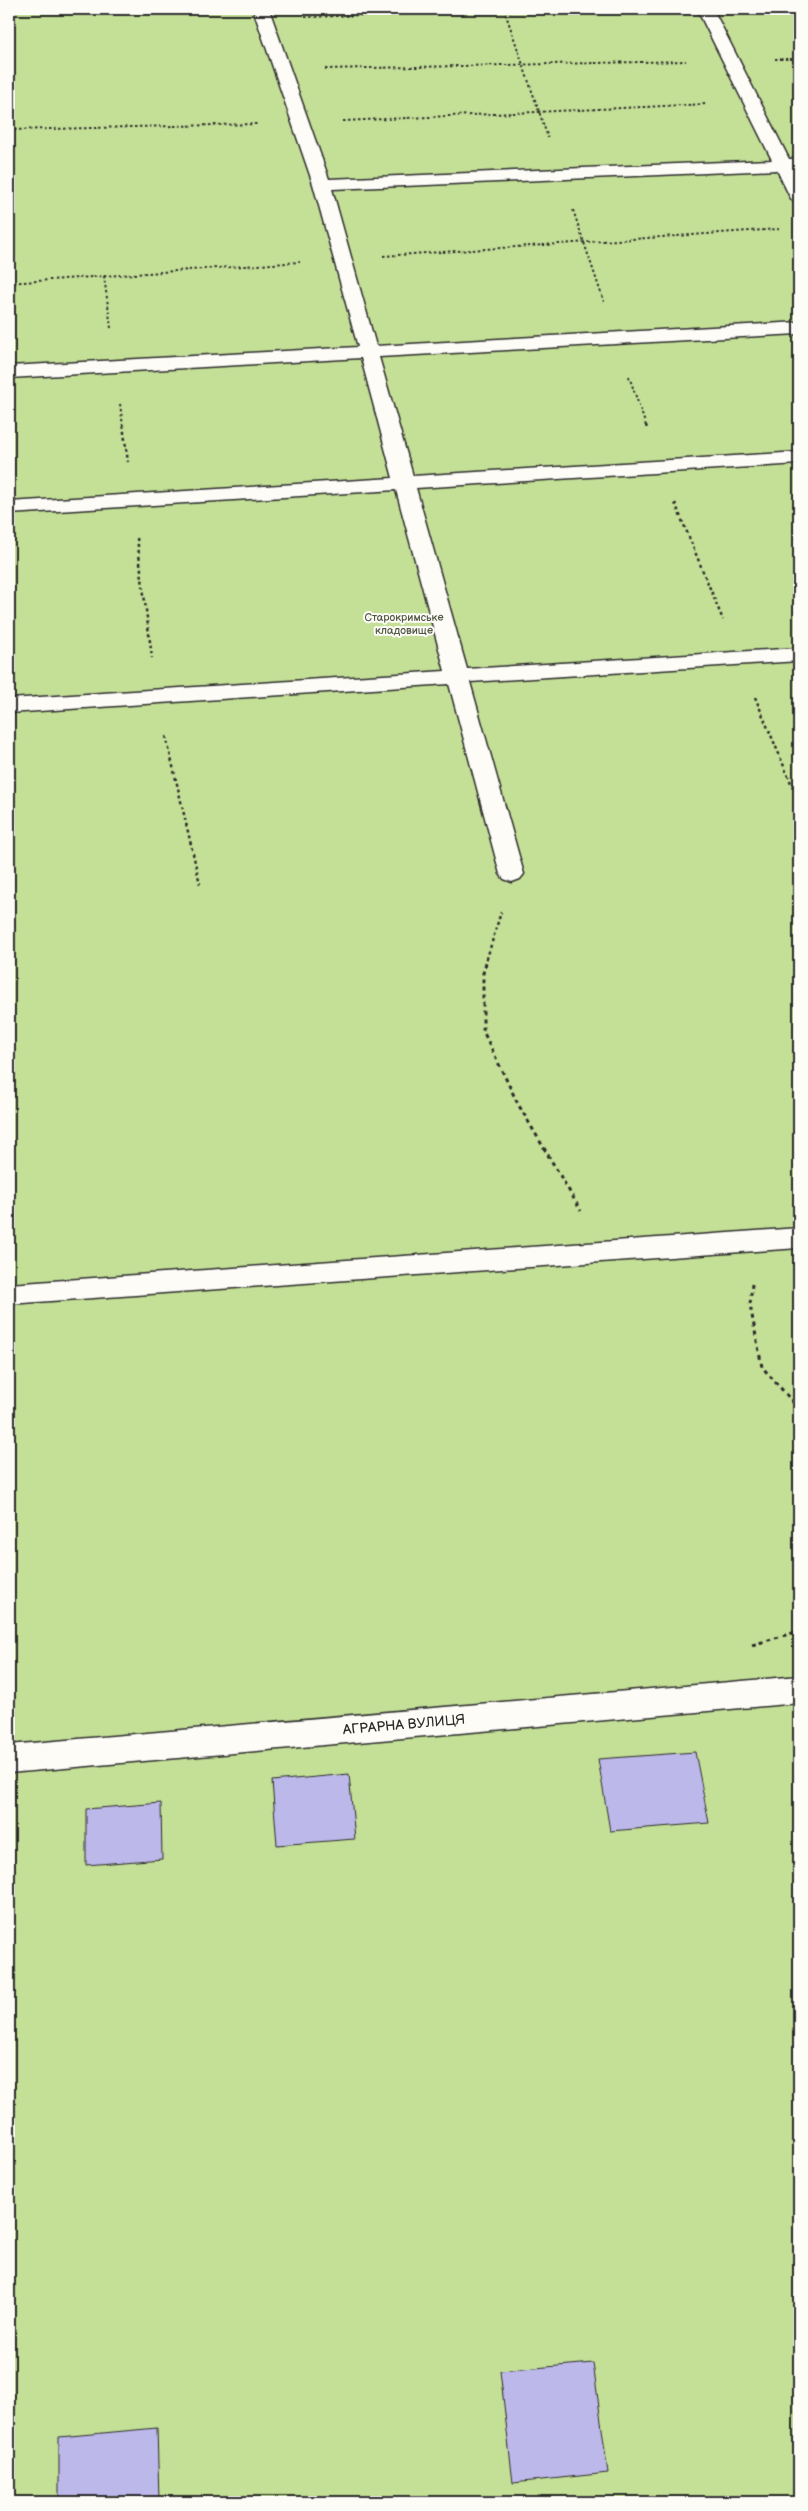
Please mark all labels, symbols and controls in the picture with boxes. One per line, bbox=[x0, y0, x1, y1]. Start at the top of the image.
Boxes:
park label: Старокримське кладовище bbox=[364, 611, 444, 637]
street label: АГРАРНА ВУЛИЦЯ bbox=[341, 1711, 466, 1738]

